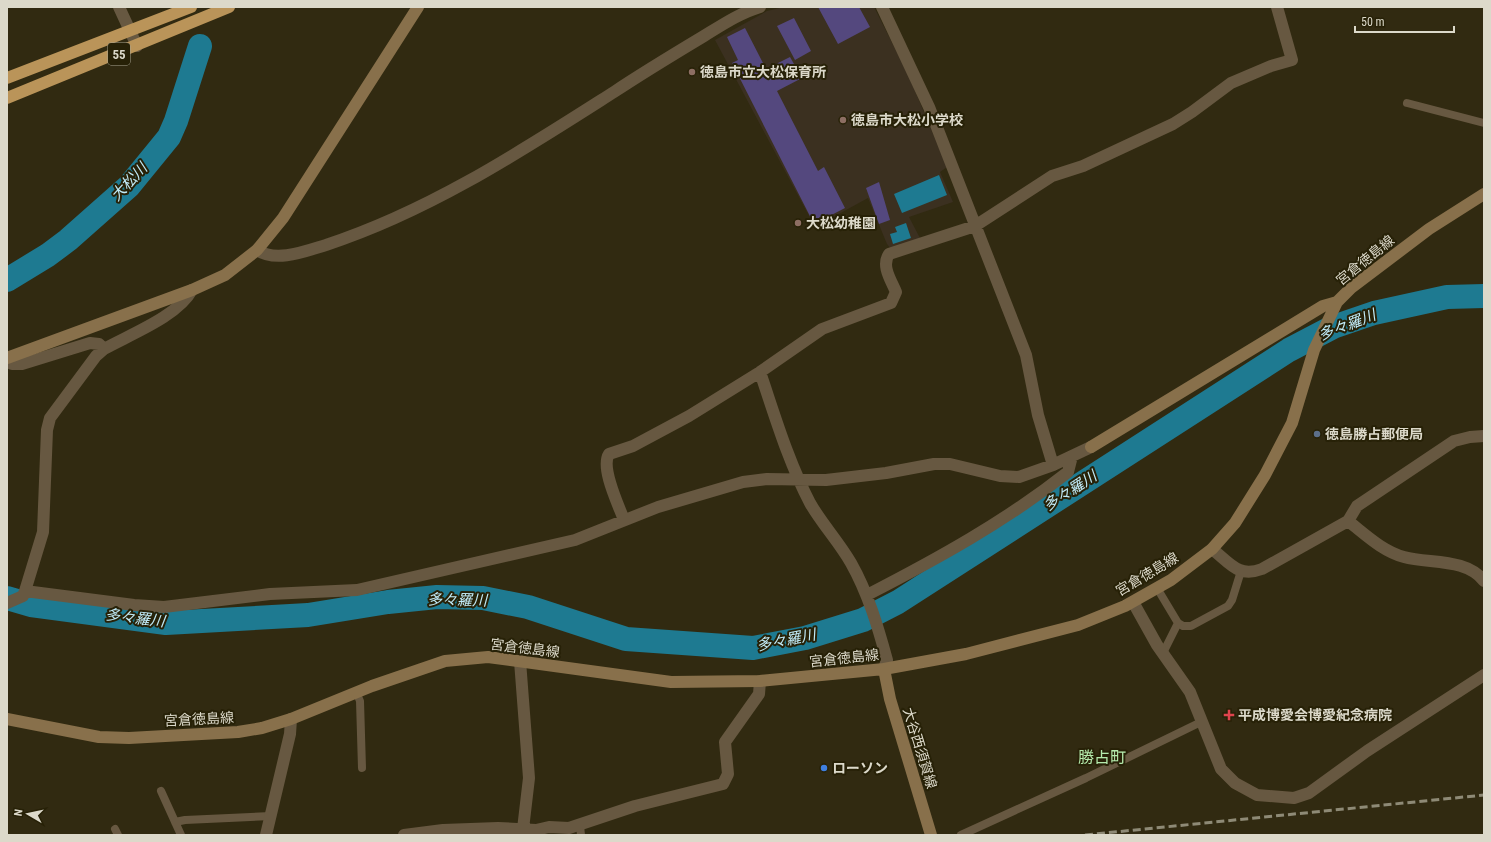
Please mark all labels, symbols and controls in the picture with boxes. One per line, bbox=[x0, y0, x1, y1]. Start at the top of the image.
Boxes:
scale bar bbox=[1355, 8, 1454, 34]
text: 50 m bbox=[1361, 15, 1385, 29]
road number: 55 bbox=[108, 43, 130, 65]
place label: 徳島市立大松保育所 bbox=[700, 64, 826, 80]
marker: 徳島市立大松保育所 bbox=[687, 67, 697, 77]
place label: 徳島市大松小学校 bbox=[851, 112, 963, 128]
marker: 徳島市大松小学校 bbox=[838, 115, 848, 125]
water label: 大松川 bbox=[107, 158, 152, 205]
place label: 大松幼稚園 bbox=[806, 215, 876, 231]
marker: 大松幼稚園 bbox=[793, 218, 803, 228]
street label: 宮倉徳島線 bbox=[1333, 232, 1397, 288]
water label: 多々羅川 bbox=[1316, 305, 1380, 344]
place label: 徳島勝占郵便局 bbox=[1325, 426, 1423, 442]
marker: 徳島勝占郵便局 bbox=[1312, 429, 1322, 439]
water label: 多々羅川 bbox=[1040, 466, 1102, 515]
street label: 宮倉徳島線 bbox=[1113, 549, 1181, 599]
water label: 多々羅川 bbox=[427, 590, 489, 610]
water label: 多々羅川 bbox=[104, 605, 168, 631]
water label: 多々羅川 bbox=[755, 625, 819, 655]
street label: 宮倉徳島線 bbox=[489, 636, 561, 660]
street label: 宮倉徳島線 bbox=[808, 646, 880, 670]
street label: 大谷西須賀線 bbox=[900, 705, 940, 791]
place label: 平成博愛会博愛紀念病院 bbox=[1238, 707, 1392, 723]
street label: 宮倉徳島線 bbox=[164, 709, 234, 729]
marker: 平成博愛会博愛紀念病院 bbox=[1223, 709, 1235, 721]
district label: 勝占町 bbox=[1078, 748, 1126, 767]
place label: ローソン bbox=[832, 760, 888, 776]
marker: ローソン bbox=[819, 763, 829, 773]
north arrow bbox=[8, 794, 48, 834]
text: N bbox=[12, 808, 26, 817]

